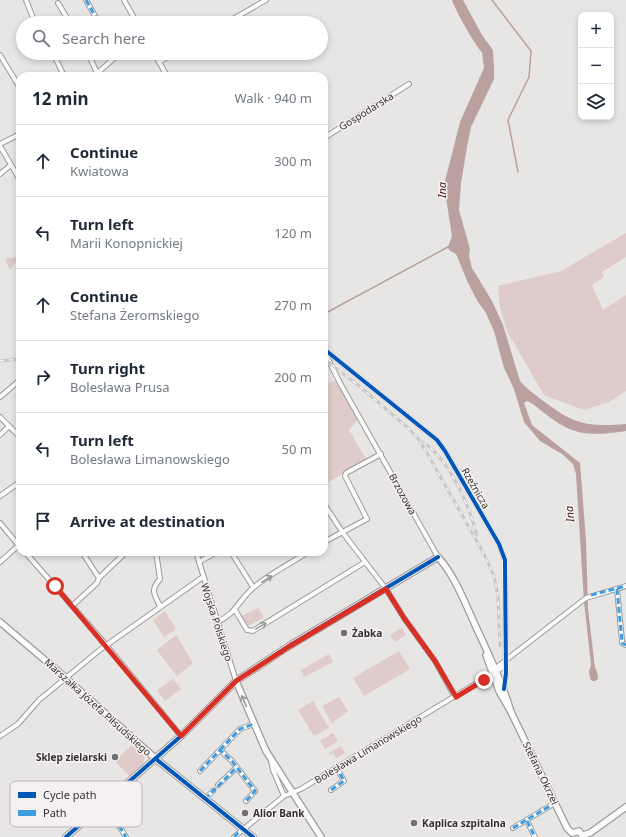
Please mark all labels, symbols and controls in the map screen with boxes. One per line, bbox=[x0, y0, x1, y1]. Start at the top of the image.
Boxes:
map controls bbox=[578, 12, 614, 120]
button: + bbox=[578, 12, 614, 48]
search box bbox=[16, 16, 328, 60]
icon: search bbox=[30, 27, 52, 49]
text: Search here bbox=[62, 28, 145, 48]
button: − bbox=[578, 48, 614, 84]
button: layers bbox=[578, 84, 614, 120]
text: 12 min bbox=[32, 87, 89, 110]
text: Walk · 940 m bbox=[234, 89, 312, 107]
street label: Gospodarska bbox=[336, 89, 396, 133]
text: Continue bbox=[70, 142, 138, 162]
icon: ahead bbox=[32, 150, 54, 172]
text: 300 m bbox=[274, 152, 312, 170]
text: Kwiatowa bbox=[70, 162, 129, 180]
water label: Ina bbox=[434, 181, 449, 199]
text: Turn left bbox=[70, 214, 134, 234]
icon: left bbox=[32, 222, 54, 244]
text: 120 m bbox=[274, 224, 312, 242]
text: Marii Konopnickiej bbox=[70, 234, 183, 252]
text: Continue bbox=[70, 286, 138, 306]
icon: ahead bbox=[32, 294, 54, 316]
text: 270 m bbox=[274, 296, 312, 314]
text: Stefana Żeromskiego bbox=[70, 306, 199, 324]
text: Turn right bbox=[70, 358, 145, 378]
icon: right bbox=[32, 366, 54, 388]
text: 200 m bbox=[274, 368, 312, 386]
text: Bolesława Prusa bbox=[70, 378, 170, 396]
text: Turn left bbox=[70, 430, 134, 450]
icon: left bbox=[32, 438, 54, 460]
text: 50 m bbox=[282, 440, 312, 458]
text: Bolesława Limanowskiego bbox=[70, 450, 230, 468]
street label: Rzeźnicza bbox=[459, 465, 493, 511]
street label: Brzozowa bbox=[386, 471, 420, 517]
water label: Ina bbox=[561, 505, 577, 524]
icon: arrive bbox=[32, 510, 54, 532]
text: Arrive at destination bbox=[70, 511, 225, 531]
one-way arrow bbox=[261, 575, 272, 583]
route start bbox=[46, 577, 64, 595]
street label: Wojska Polskiego bbox=[198, 581, 236, 663]
one-way arrow bbox=[255, 622, 267, 630]
place label: Żabka bbox=[352, 626, 382, 640]
marker: Żabka bbox=[339, 628, 349, 638]
street label: Marszałka Józefa Piłsudskiego bbox=[41, 655, 155, 759]
route end bbox=[475, 671, 493, 689]
one-way arrow bbox=[240, 695, 247, 707]
street label: Bolesława Limanowskiego bbox=[312, 711, 424, 787]
street label: Stefana Okrzei bbox=[520, 739, 562, 807]
place label: Sklep zielarski bbox=[36, 750, 107, 764]
marker: Sklep zielarski bbox=[110, 752, 120, 762]
legend bbox=[10, 781, 142, 827]
text: Cycle path bbox=[43, 787, 96, 802]
text: Path bbox=[43, 805, 67, 820]
place label: Alior Bank bbox=[253, 806, 305, 820]
marker: Alior Bank bbox=[240, 808, 250, 818]
place label: Kaplica szpitalna bbox=[422, 816, 506, 830]
marker: Kaplica szpitalna bbox=[409, 818, 419, 828]

